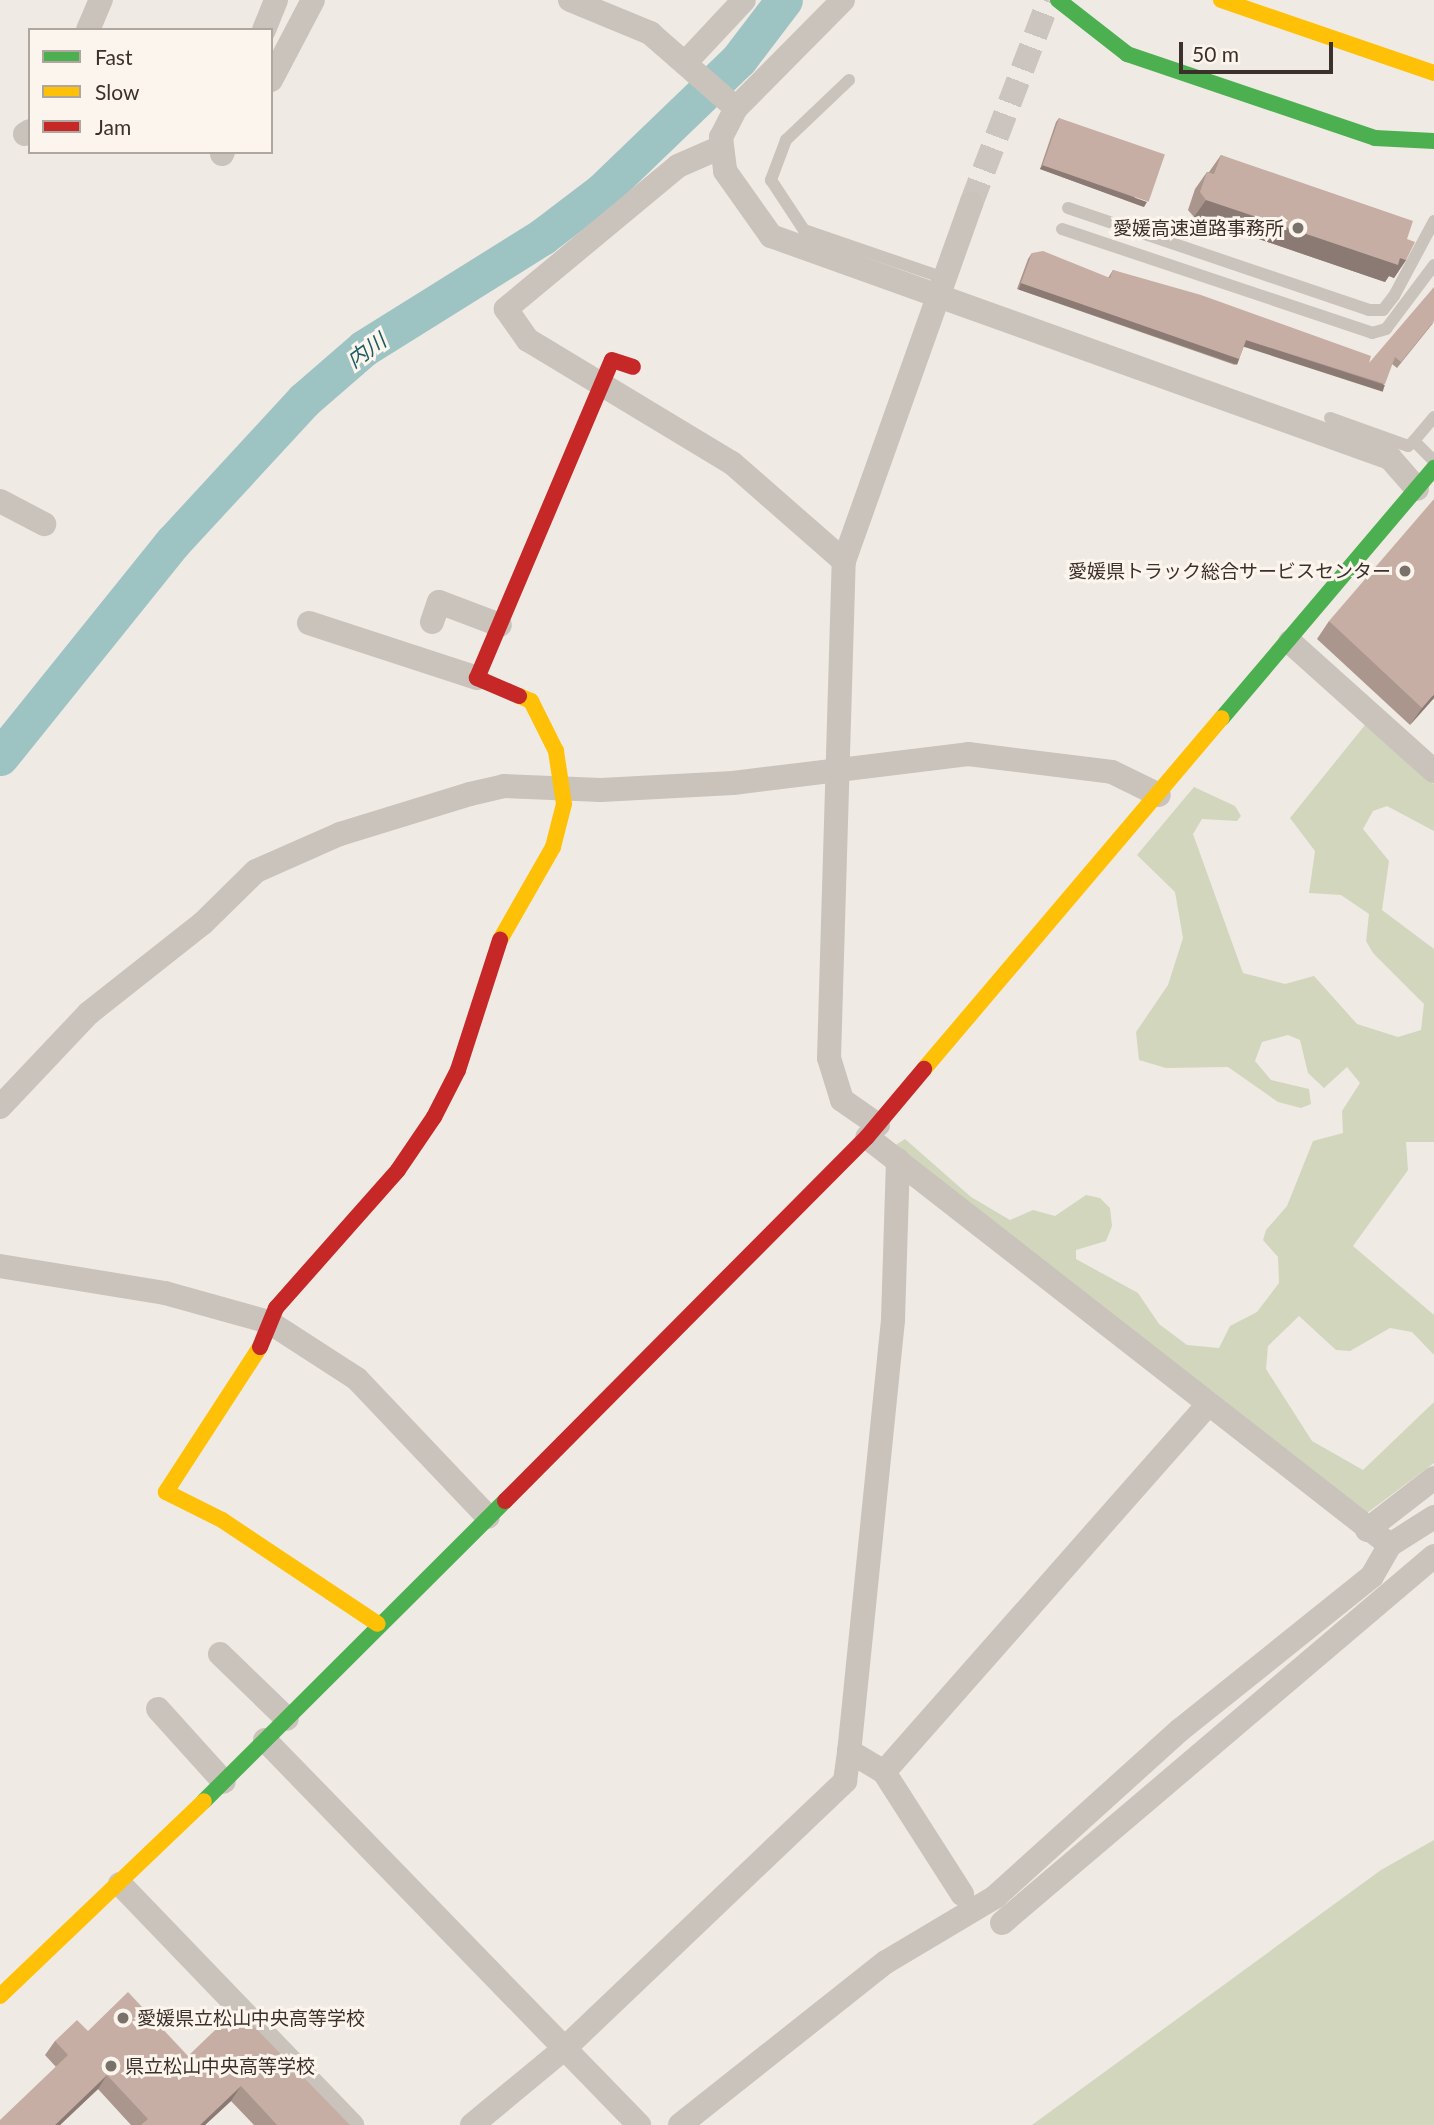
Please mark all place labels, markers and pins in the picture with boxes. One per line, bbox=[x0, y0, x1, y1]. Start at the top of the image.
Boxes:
place label: 愛媛高速道路事務所 bbox=[1113, 217, 1284, 239]
marker: 愛媛高速道路事務所 bbox=[1290, 220, 1306, 236]
place label: 愛媛県トラック総合サービスセンター bbox=[1068, 560, 1391, 582]
marker: 愛媛県トラック総合サービスセンター bbox=[1397, 563, 1413, 579]
place label: 愛媛県立松山中央高等学校 bbox=[137, 2007, 365, 2029]
marker: 愛媛県立松山中央高等学校 bbox=[115, 2010, 131, 2026]
place label: 県立松山中央高等学校 bbox=[125, 2055, 315, 2077]
marker: 県立松山中央高等学校 bbox=[103, 2058, 119, 2074]

